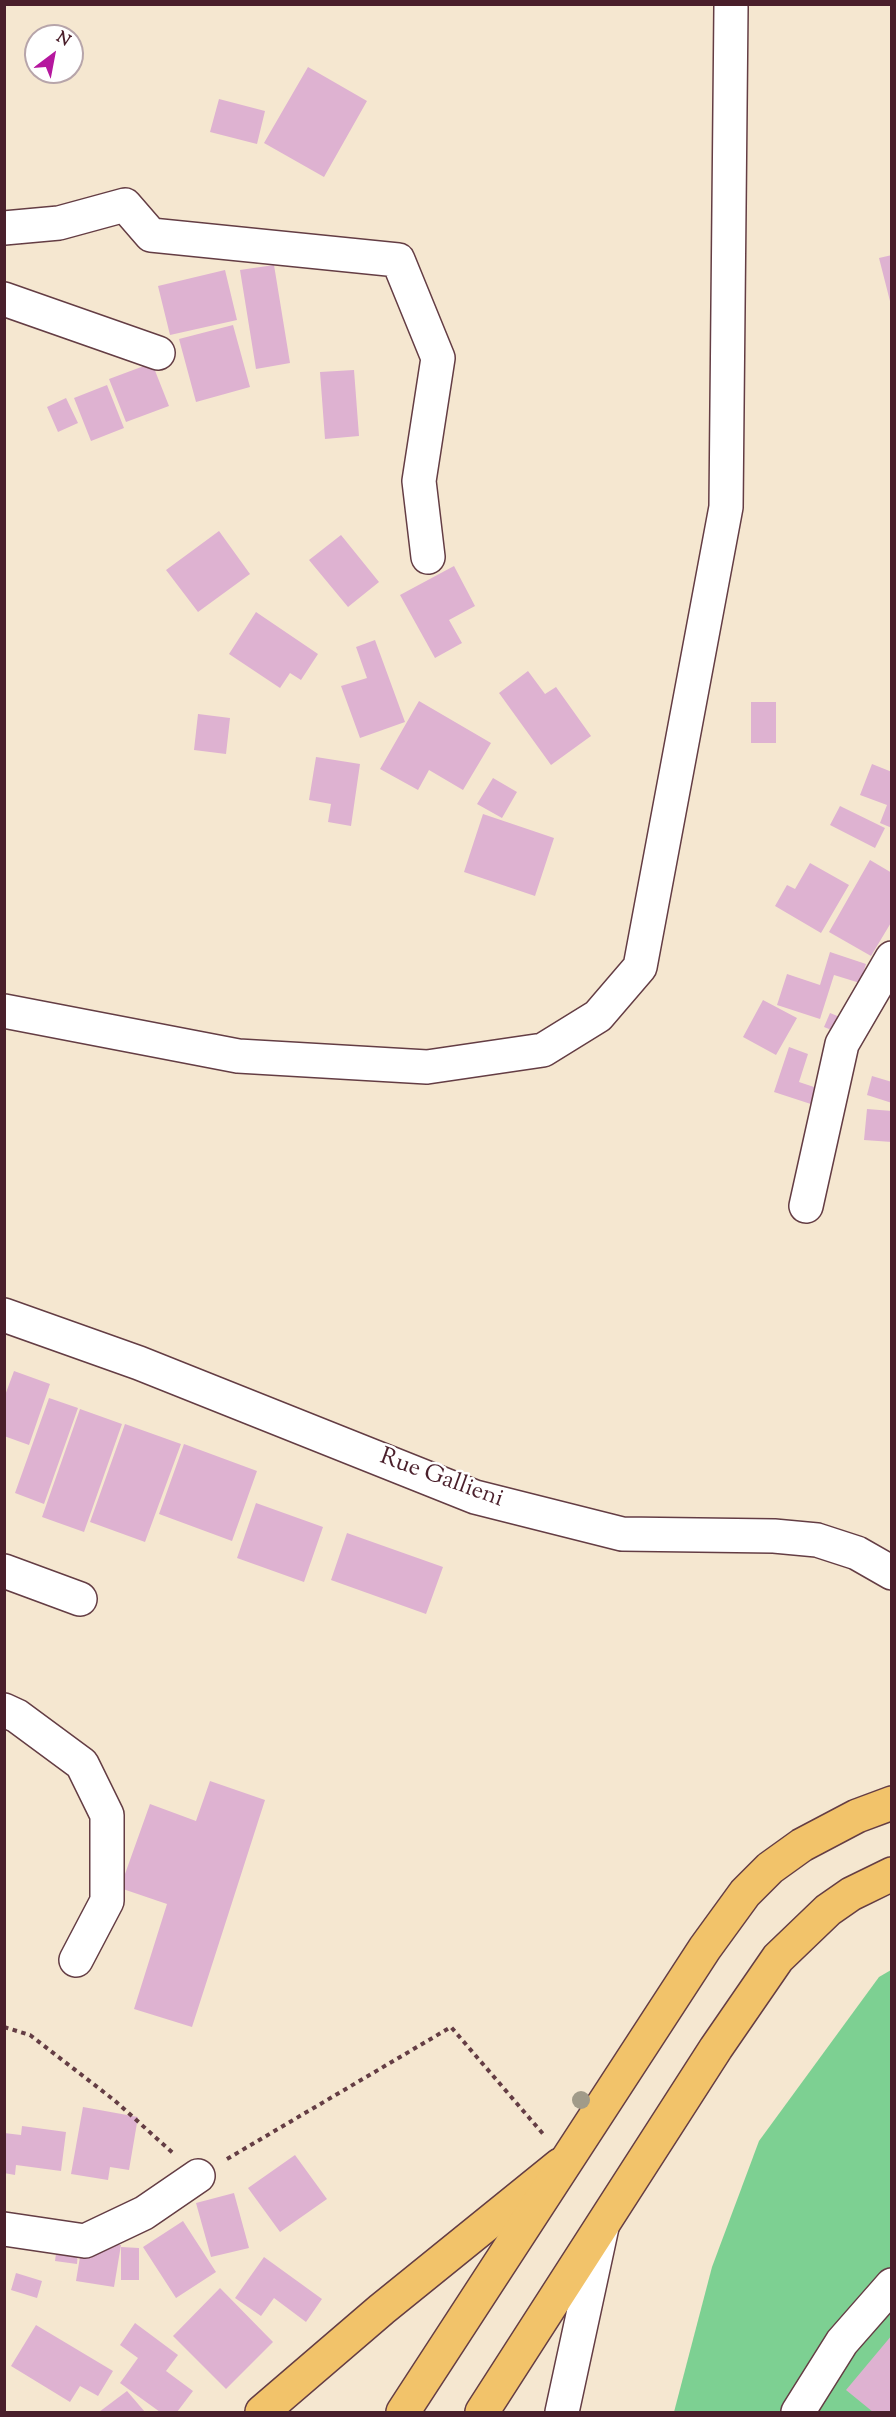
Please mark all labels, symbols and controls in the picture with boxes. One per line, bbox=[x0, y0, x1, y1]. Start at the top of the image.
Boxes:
north arrow bbox=[24, 24, 84, 84]
text: N bbox=[51, 27, 74, 53]
street label: Rue Gallieni bbox=[375, 1444, 507, 1516]

